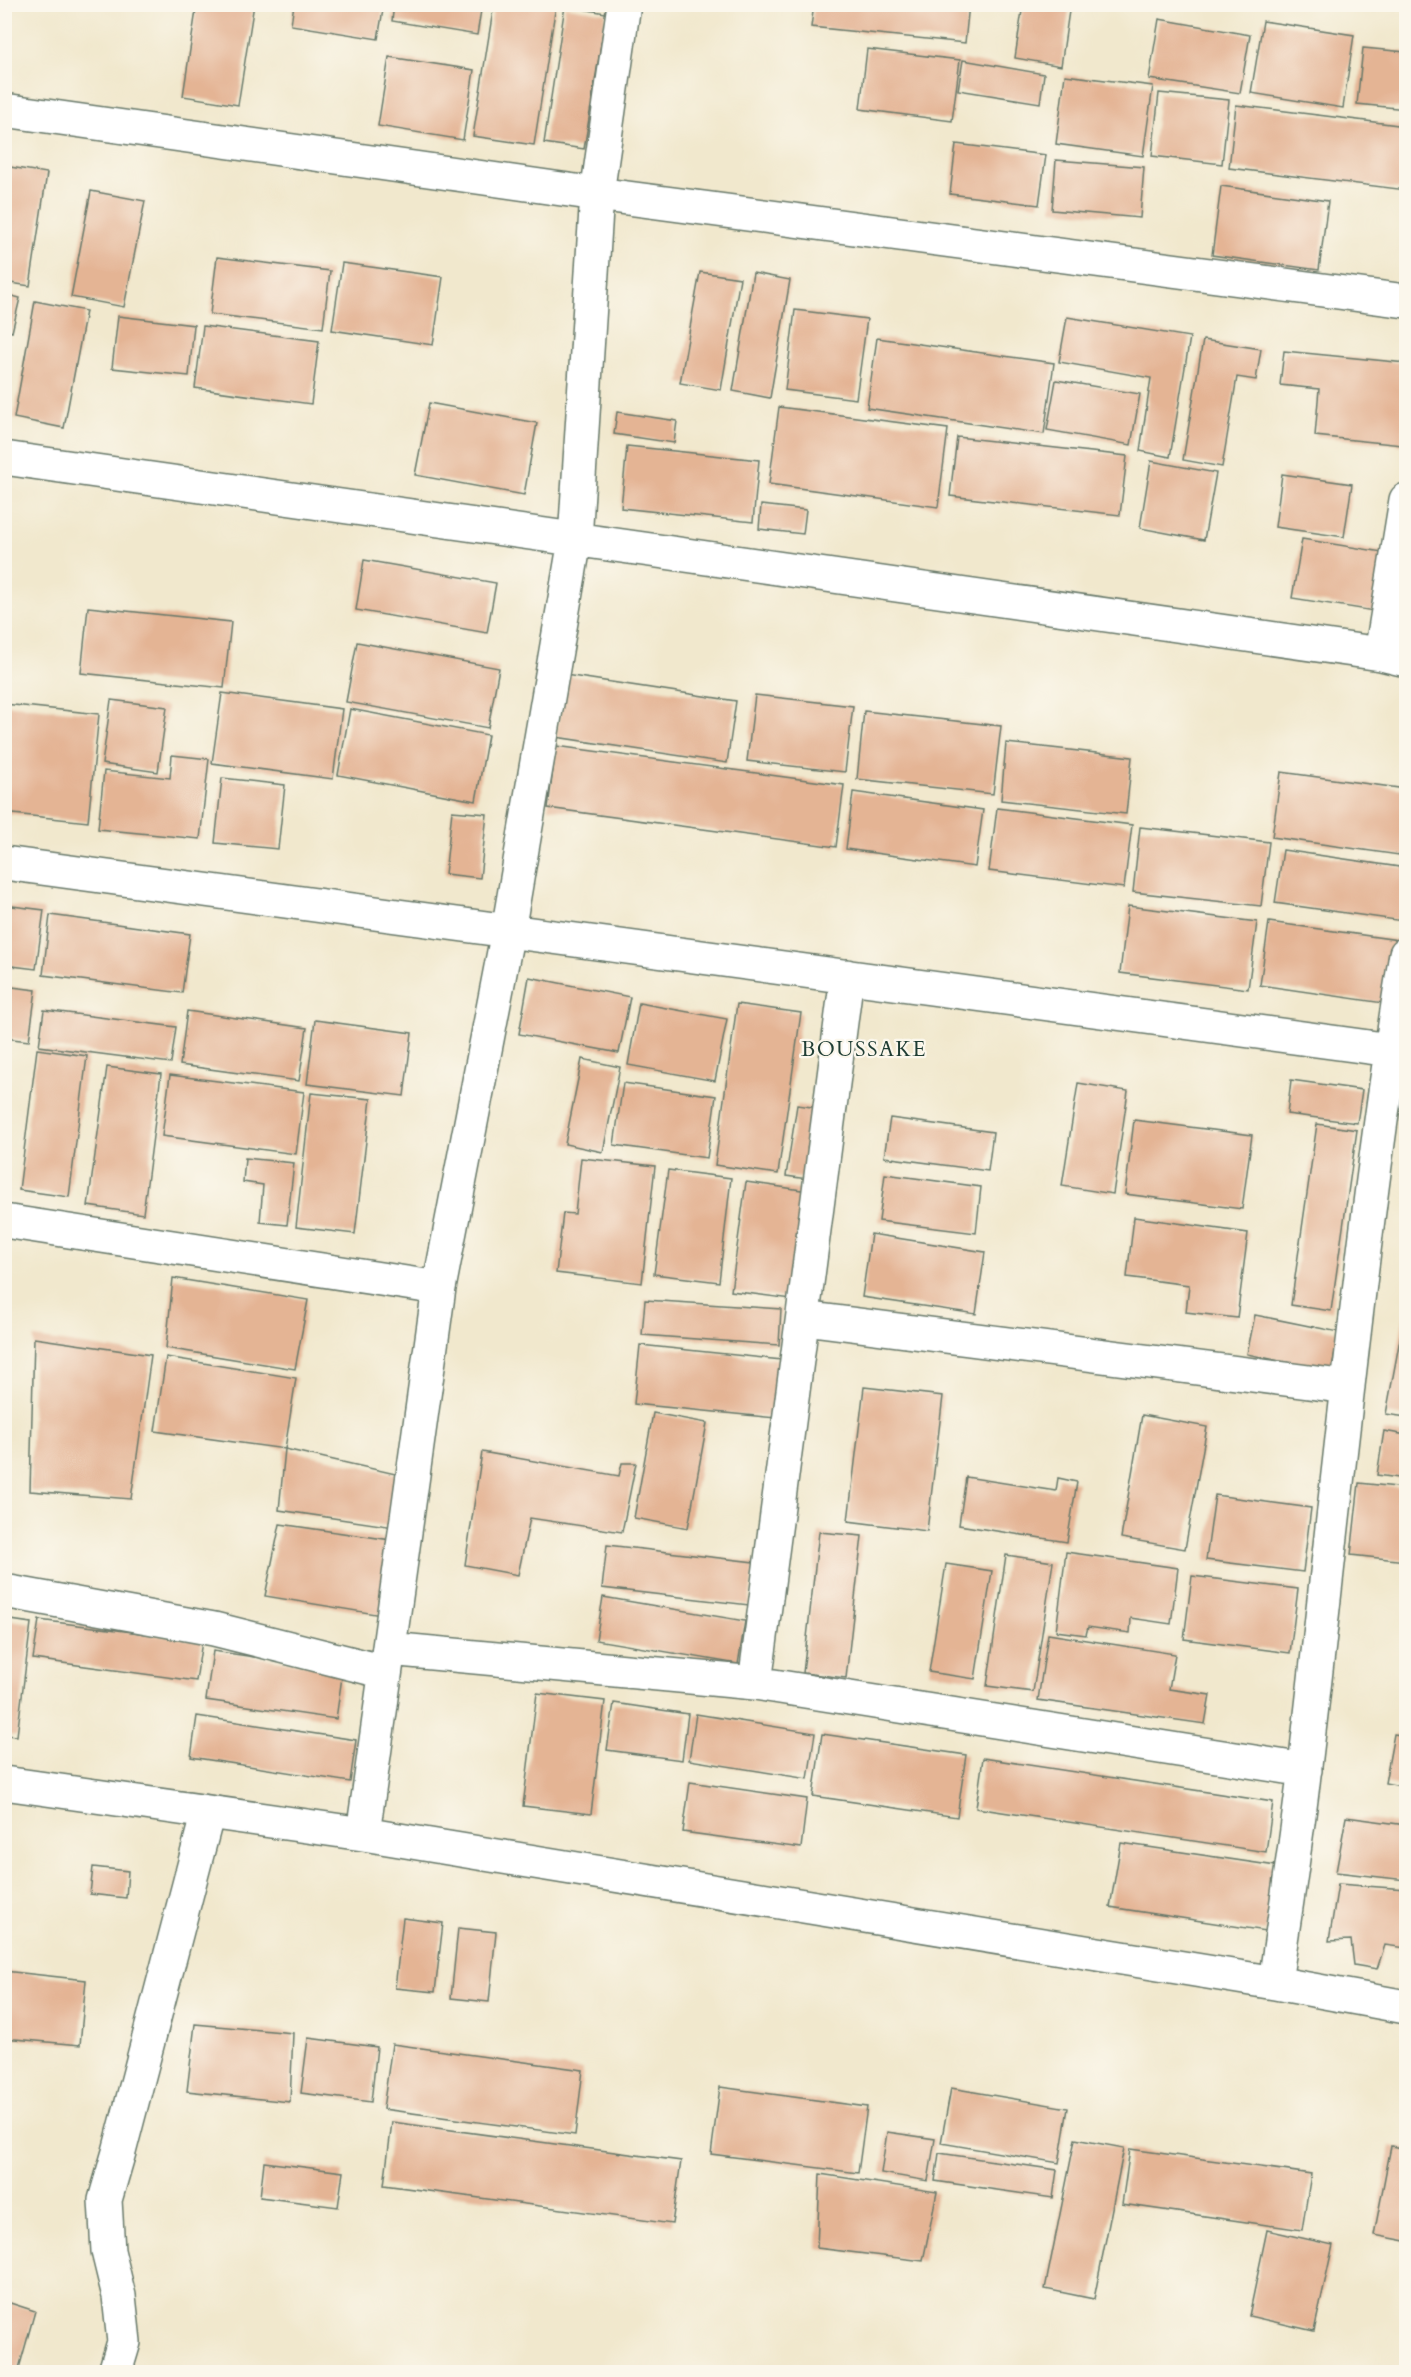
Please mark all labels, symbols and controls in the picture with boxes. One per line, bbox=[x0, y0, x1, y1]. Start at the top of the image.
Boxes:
district label: BOUSSAKE bbox=[801, 1035, 927, 1064]

